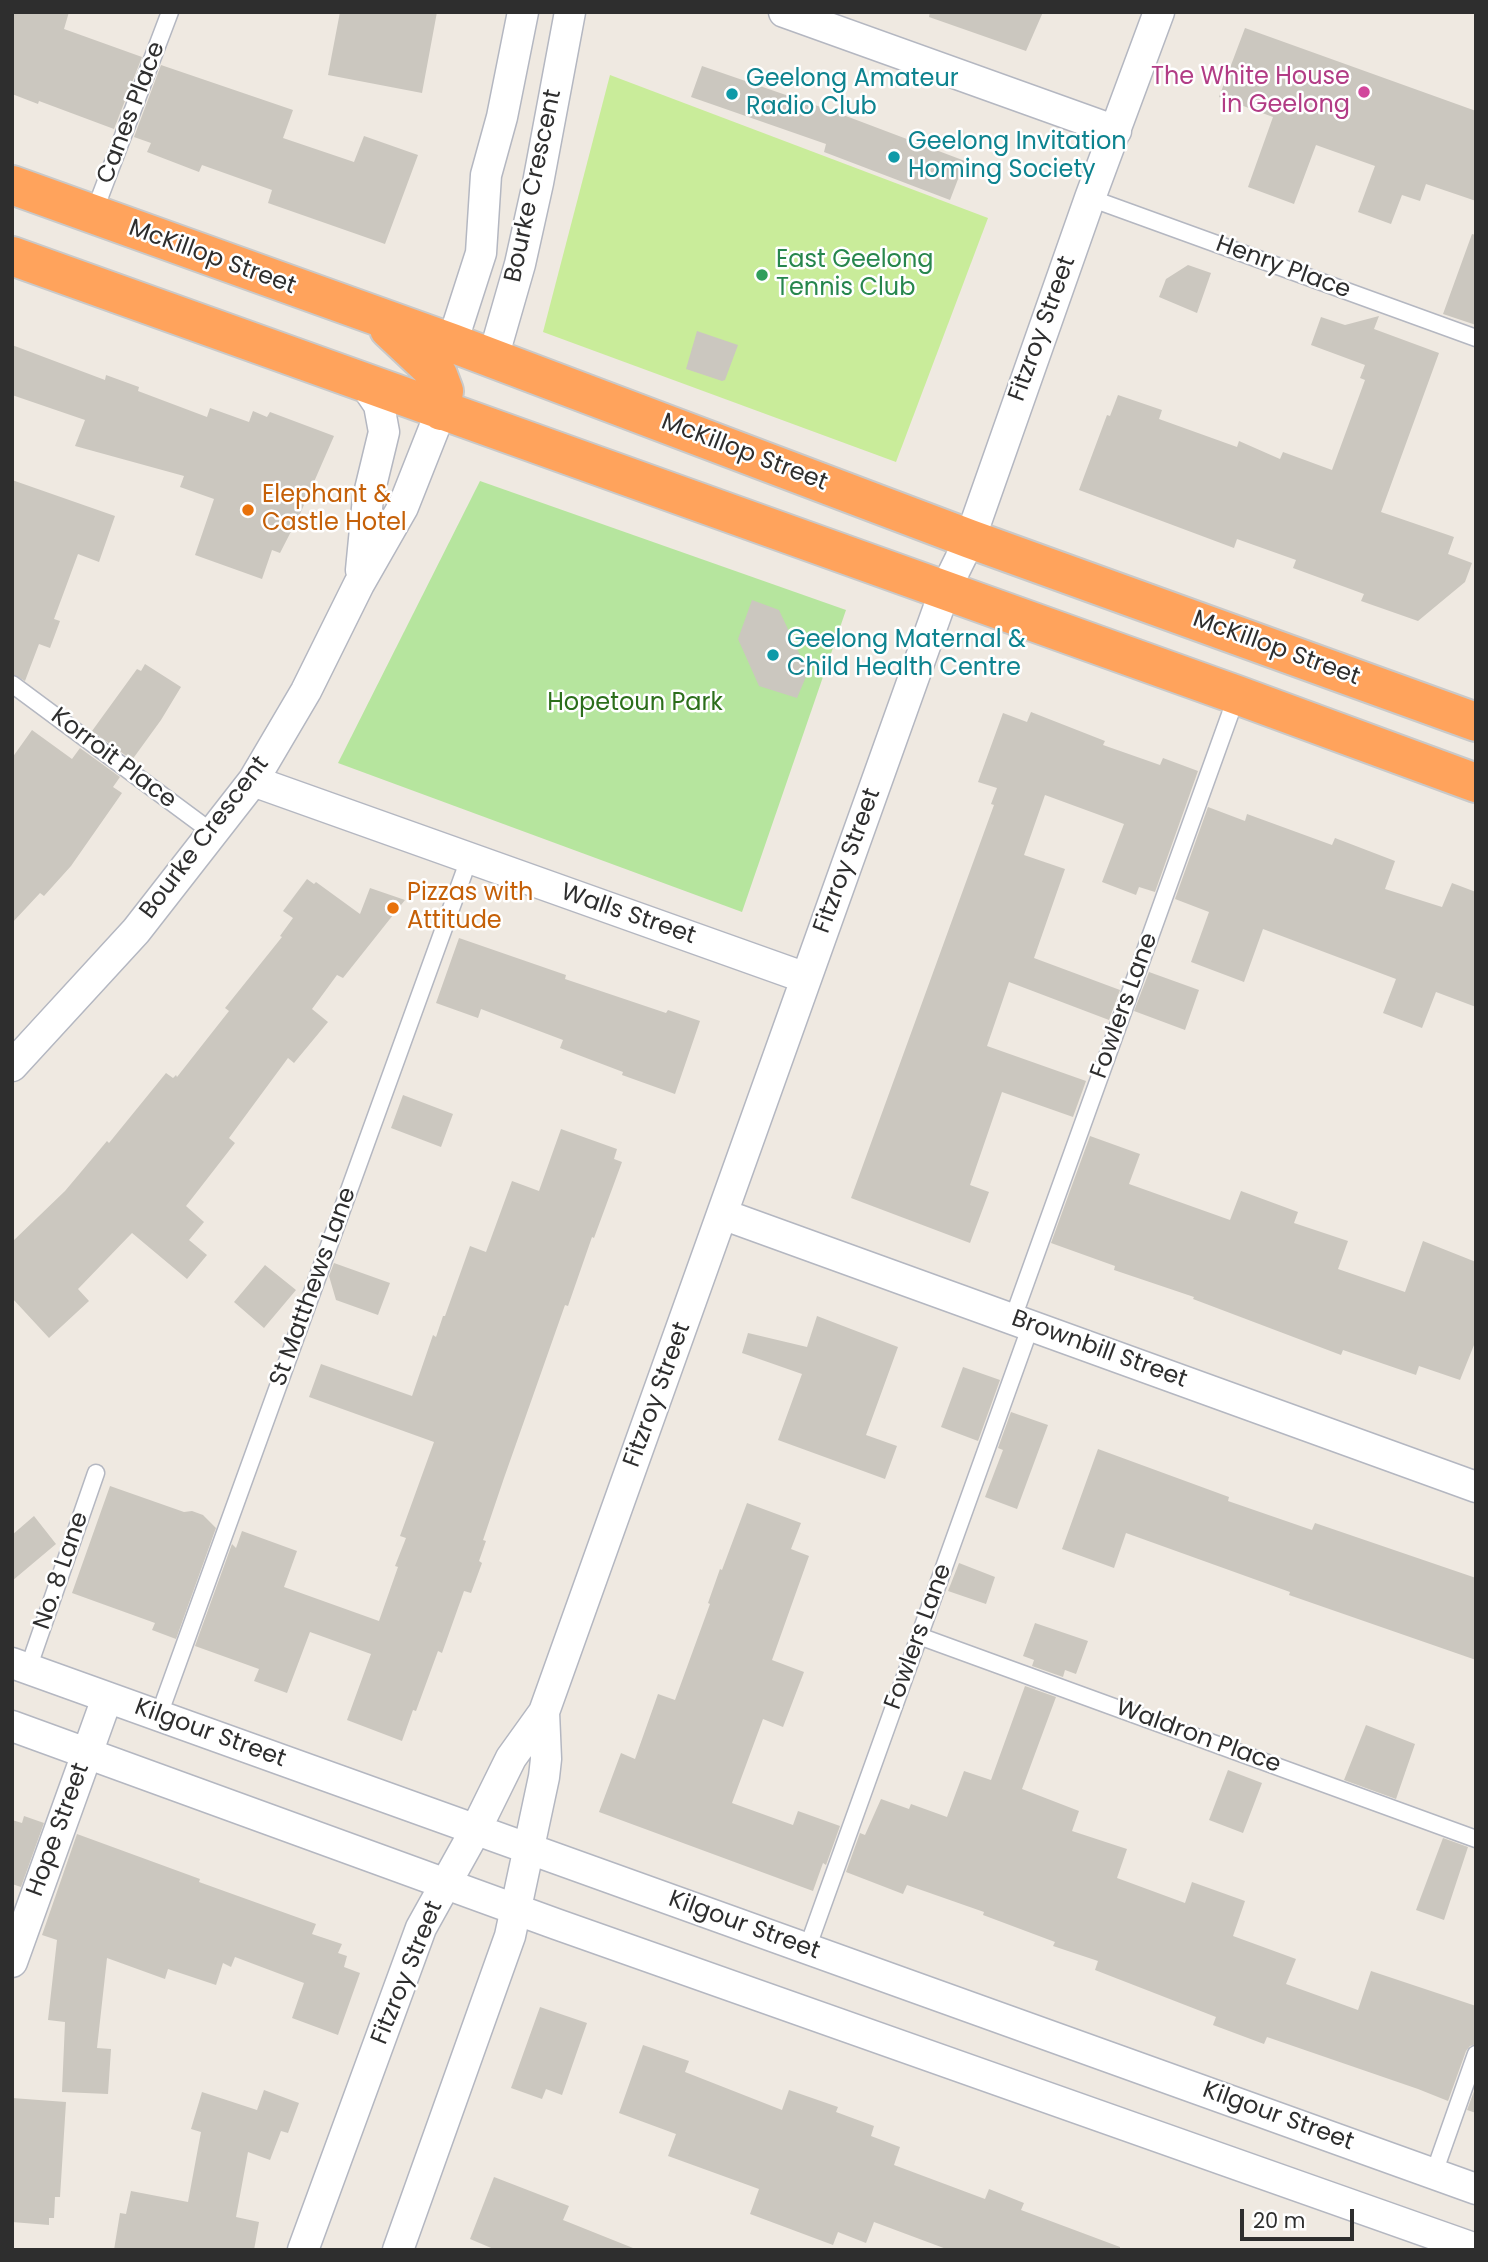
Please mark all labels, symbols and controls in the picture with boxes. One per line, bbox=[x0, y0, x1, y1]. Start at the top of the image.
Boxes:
street label: Canes Place bbox=[92, 38, 172, 188]
place label: The White House in Geelong bbox=[1151, 64, 1350, 120]
place label: Geelong Amateur Radio Club bbox=[746, 66, 959, 122]
marker: The White House in Geelong bbox=[1356, 84, 1372, 100]
marker: Geelong Amateur Radio Club bbox=[724, 86, 740, 102]
street label: Bourke Crescent bbox=[499, 87, 569, 285]
place label: Geelong Invitation Homing Society bbox=[908, 129, 1127, 185]
marker: Geelong Invitation Homing Society bbox=[886, 149, 902, 165]
street label: McKillop Street bbox=[125, 214, 299, 302]
street label: Henry Place bbox=[1212, 230, 1354, 306]
place label: East Geelong Tennis Club bbox=[776, 247, 933, 303]
street label: Fitzroy Street bbox=[1003, 253, 1083, 405]
marker: East Geelong Tennis Club bbox=[754, 267, 770, 283]
street label: McKillop Street bbox=[657, 408, 831, 498]
place label: Elephant & Castle Hotel bbox=[262, 482, 407, 538]
marker: Elephant & Castle Hotel bbox=[240, 502, 256, 518]
street label: McKillop Street bbox=[1189, 605, 1363, 693]
place label: Geelong Maternal & Child Health Centre bbox=[787, 627, 1026, 683]
marker: Geelong Maternal & Child Health Centre bbox=[765, 647, 781, 663]
park label: Hopetoun Park bbox=[547, 690, 723, 718]
street label: Korroit Place bbox=[45, 703, 181, 815]
street label: Bourke Crescent bbox=[134, 751, 276, 925]
street label: Fitzroy Street bbox=[808, 785, 888, 937]
street label: Walls Street bbox=[557, 878, 699, 952]
place label: Pizzas with Attitude bbox=[407, 880, 533, 936]
marker: Pizzas with Attitude bbox=[385, 900, 401, 916]
street label: Fowlers Lane bbox=[1085, 929, 1165, 1083]
street label: St Matthews Lane bbox=[265, 1184, 363, 1390]
street label: Brownbill Street bbox=[1007, 1305, 1191, 1395]
street label: Fitzroy Street bbox=[618, 1319, 698, 1471]
street label: No. 8 Lane bbox=[29, 1509, 95, 1633]
street label: Fowlers Lane bbox=[879, 1560, 959, 1714]
street label: Kilgour Street bbox=[130, 1693, 290, 1775]
street label: Waldron Place bbox=[1112, 1694, 1284, 1780]
street label: Hope Street bbox=[22, 1759, 96, 1901]
street label: Kilgour Street bbox=[664, 1885, 824, 1967]
street label: Fitzroy Street bbox=[366, 1897, 450, 2049]
street label: Kilgour Street bbox=[1198, 2076, 1358, 2158]
scale bar bbox=[1243, 2196, 1357, 2240]
text: 20 m bbox=[1253, 2206, 1306, 2235]

